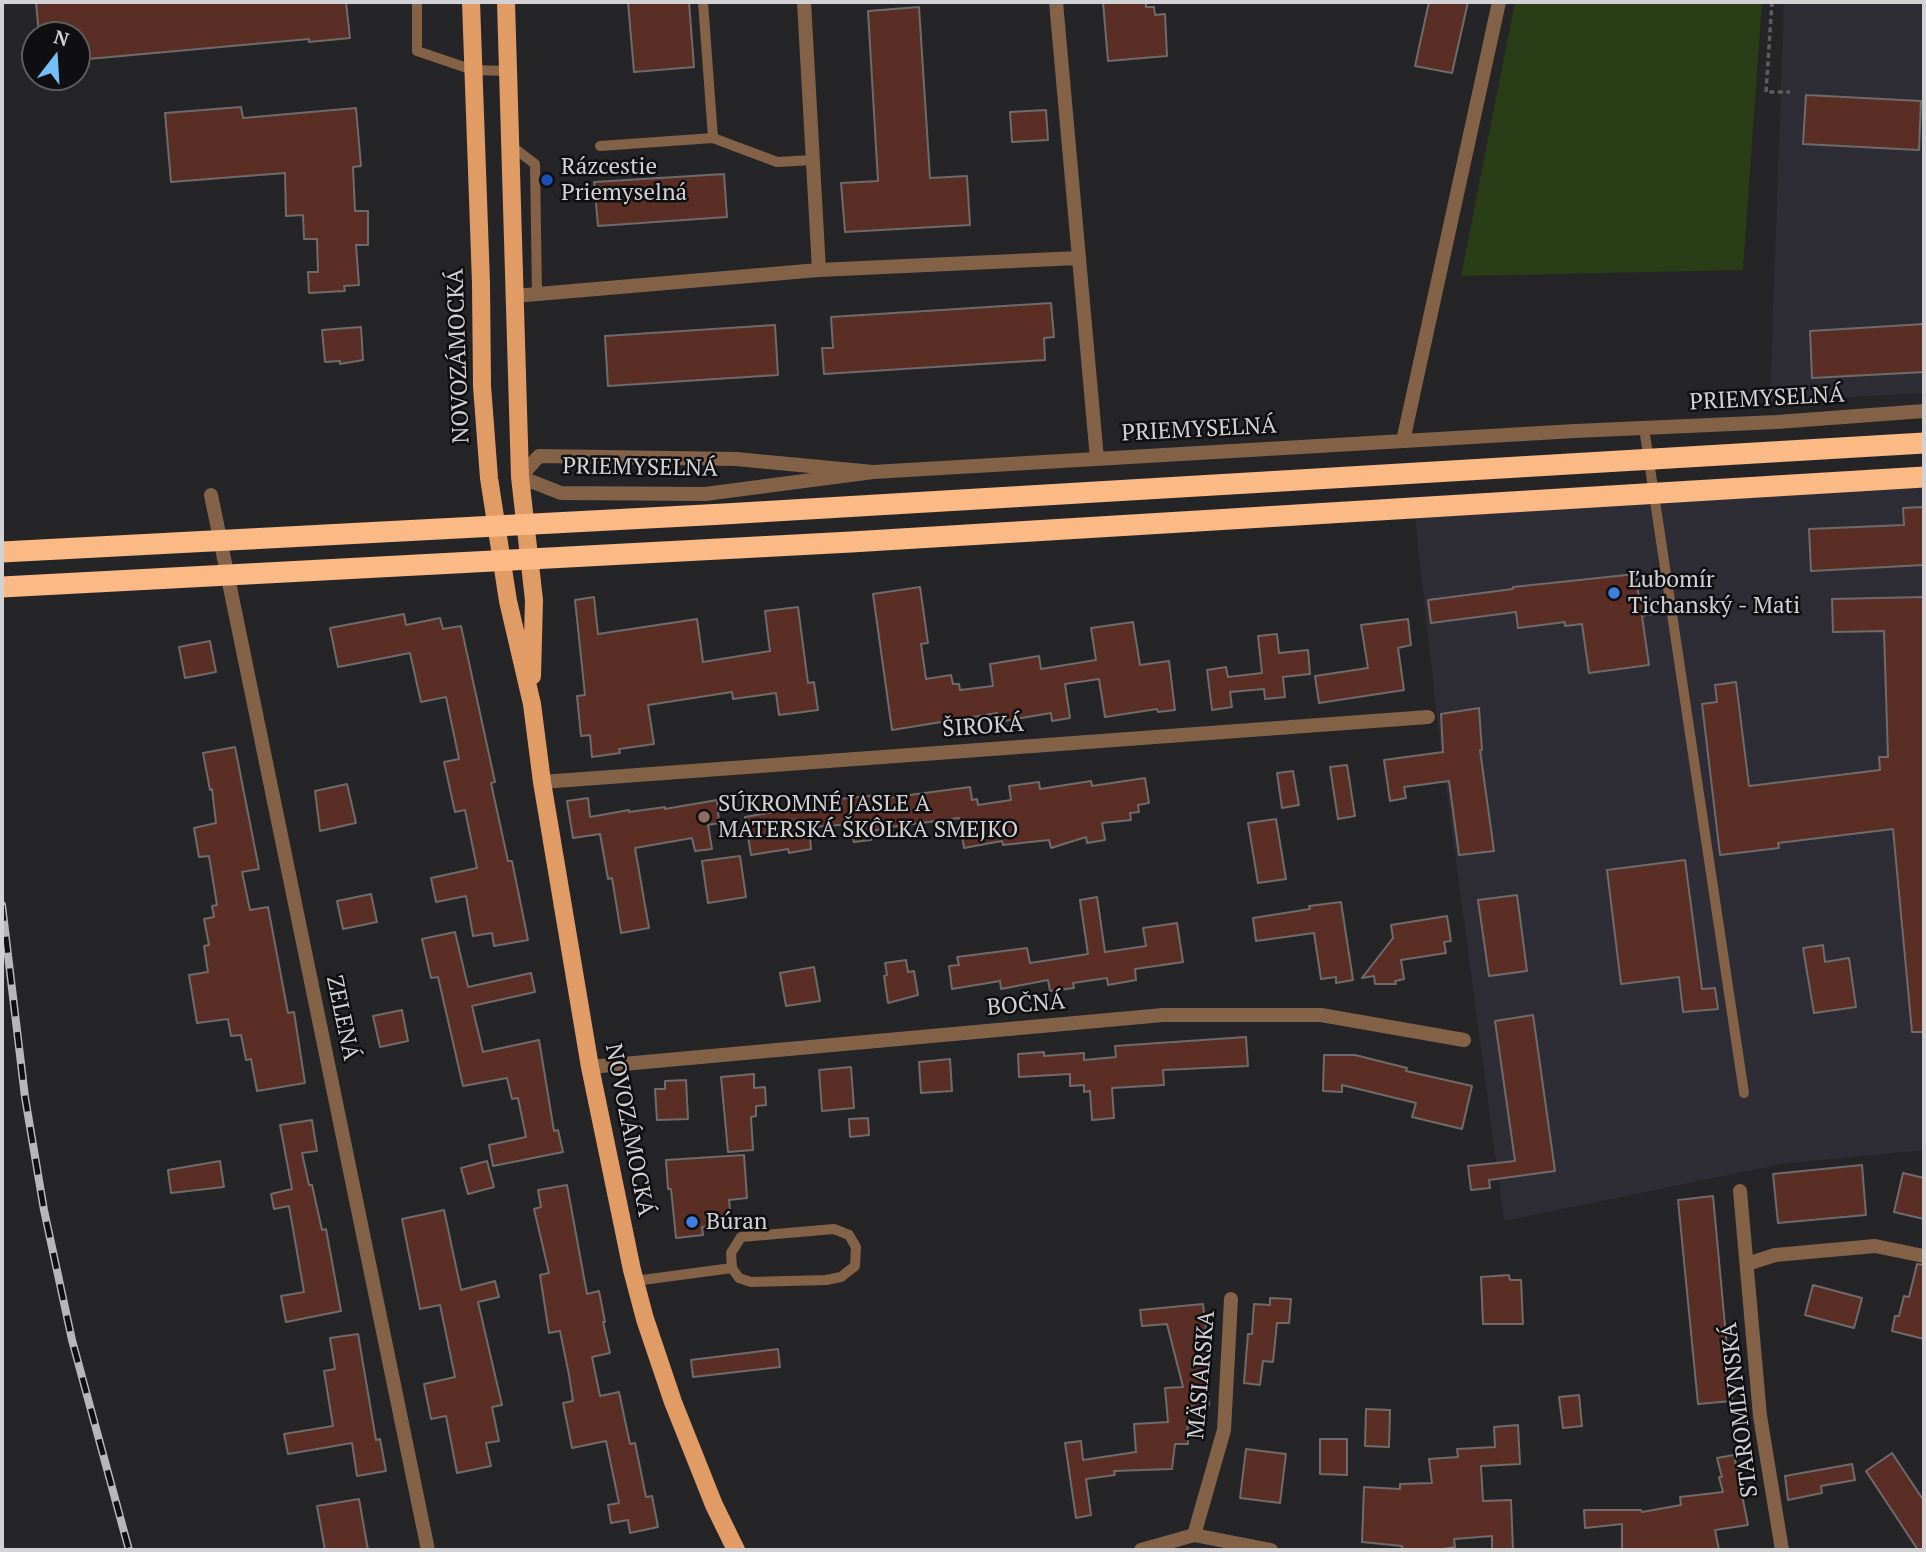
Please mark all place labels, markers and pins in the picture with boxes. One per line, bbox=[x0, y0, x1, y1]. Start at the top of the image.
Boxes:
place label: Rázcestie Priemyselná bbox=[561, 153, 687, 207]
marker: Rázcestie Priemyselná bbox=[539, 172, 555, 188]
place label: Ľubomír Tichanský - Mati bbox=[1628, 566, 1800, 620]
marker: Ľubomír Tichanský - Mati bbox=[1606, 585, 1622, 601]
place label: SÚKROMNÉ JASLE A MATERSKÁ ŠKÔLKA SMEJKO bbox=[718, 790, 1018, 844]
marker: SÚKROMNÉ JASLE A MATERSKÁ ŠKÔLKA SMEJKO bbox=[696, 809, 712, 825]
place label: Búran bbox=[706, 1208, 767, 1236]
marker: Búran bbox=[684, 1214, 700, 1230]

